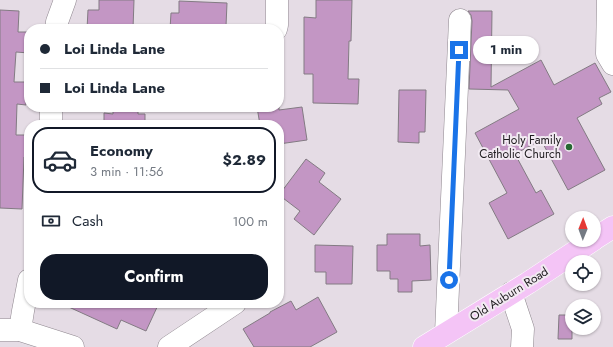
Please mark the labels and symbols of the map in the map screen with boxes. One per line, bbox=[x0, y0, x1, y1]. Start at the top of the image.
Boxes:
callout: 1 min bbox=[473, 36, 539, 64]
route end bbox=[450, 41, 468, 59]
place label: Holy Family Catholic Church bbox=[479, 131, 562, 163]
marker: Holy Family Catholic Church bbox=[564, 142, 574, 152]
north arrow bbox=[565, 211, 601, 247]
street label: Old Auburn Road bbox=[466, 263, 552, 325]
route start bbox=[440, 271, 458, 289]

